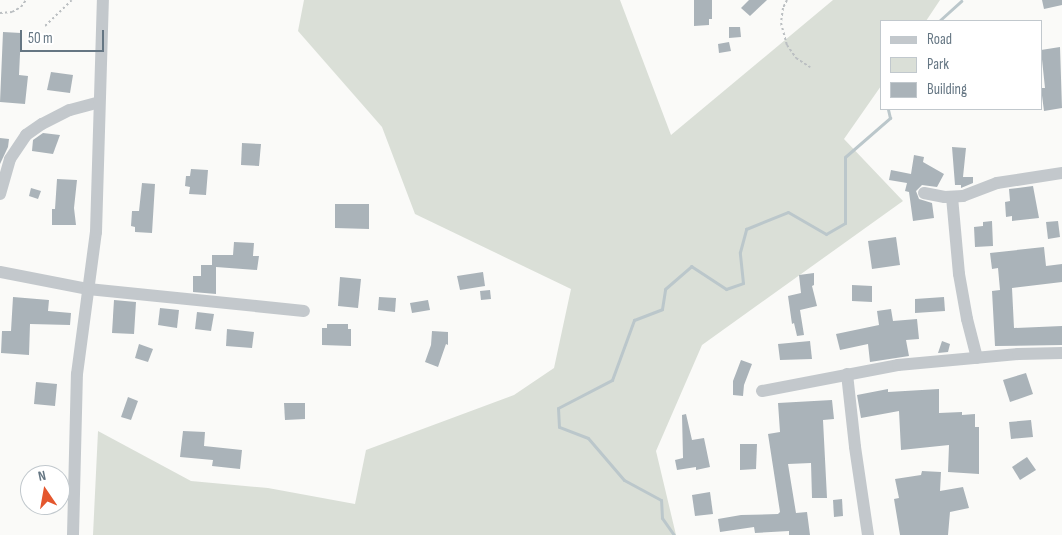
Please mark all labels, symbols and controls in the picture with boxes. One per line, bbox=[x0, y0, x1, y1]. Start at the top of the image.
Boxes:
scale bar bbox=[22, 20, 106, 52]
legend bbox=[880, 20, 1042, 110]
text: 50 m bbox=[28, 29, 53, 48]
text: Road bbox=[927, 30, 952, 49]
text: Park bbox=[927, 55, 949, 74]
text: Building bbox=[927, 80, 967, 99]
north arrow bbox=[20, 465, 70, 515]
text: N bbox=[37, 467, 47, 485]

